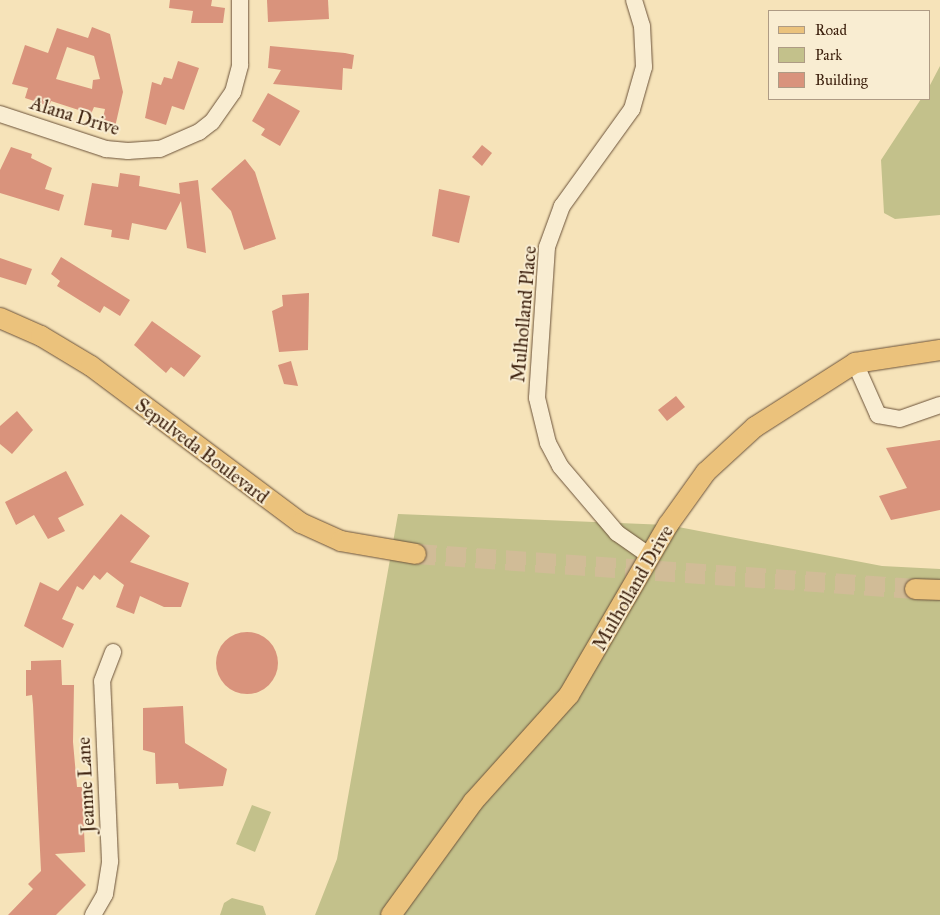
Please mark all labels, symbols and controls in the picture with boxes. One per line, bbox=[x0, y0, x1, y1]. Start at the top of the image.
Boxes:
legend bbox=[768, 10, 930, 100]
text: Road bbox=[815, 21, 847, 39]
text: Park bbox=[815, 46, 842, 64]
text: Building bbox=[815, 71, 868, 89]
street label: Alana Drive bbox=[28, 92, 122, 140]
street label: Mulholland Place bbox=[507, 245, 541, 383]
street label: Sepulveda Boulevard bbox=[131, 393, 273, 509]
street label: Mulholland Drive bbox=[588, 521, 678, 655]
street label: Jeanne Lane bbox=[72, 736, 100, 834]

